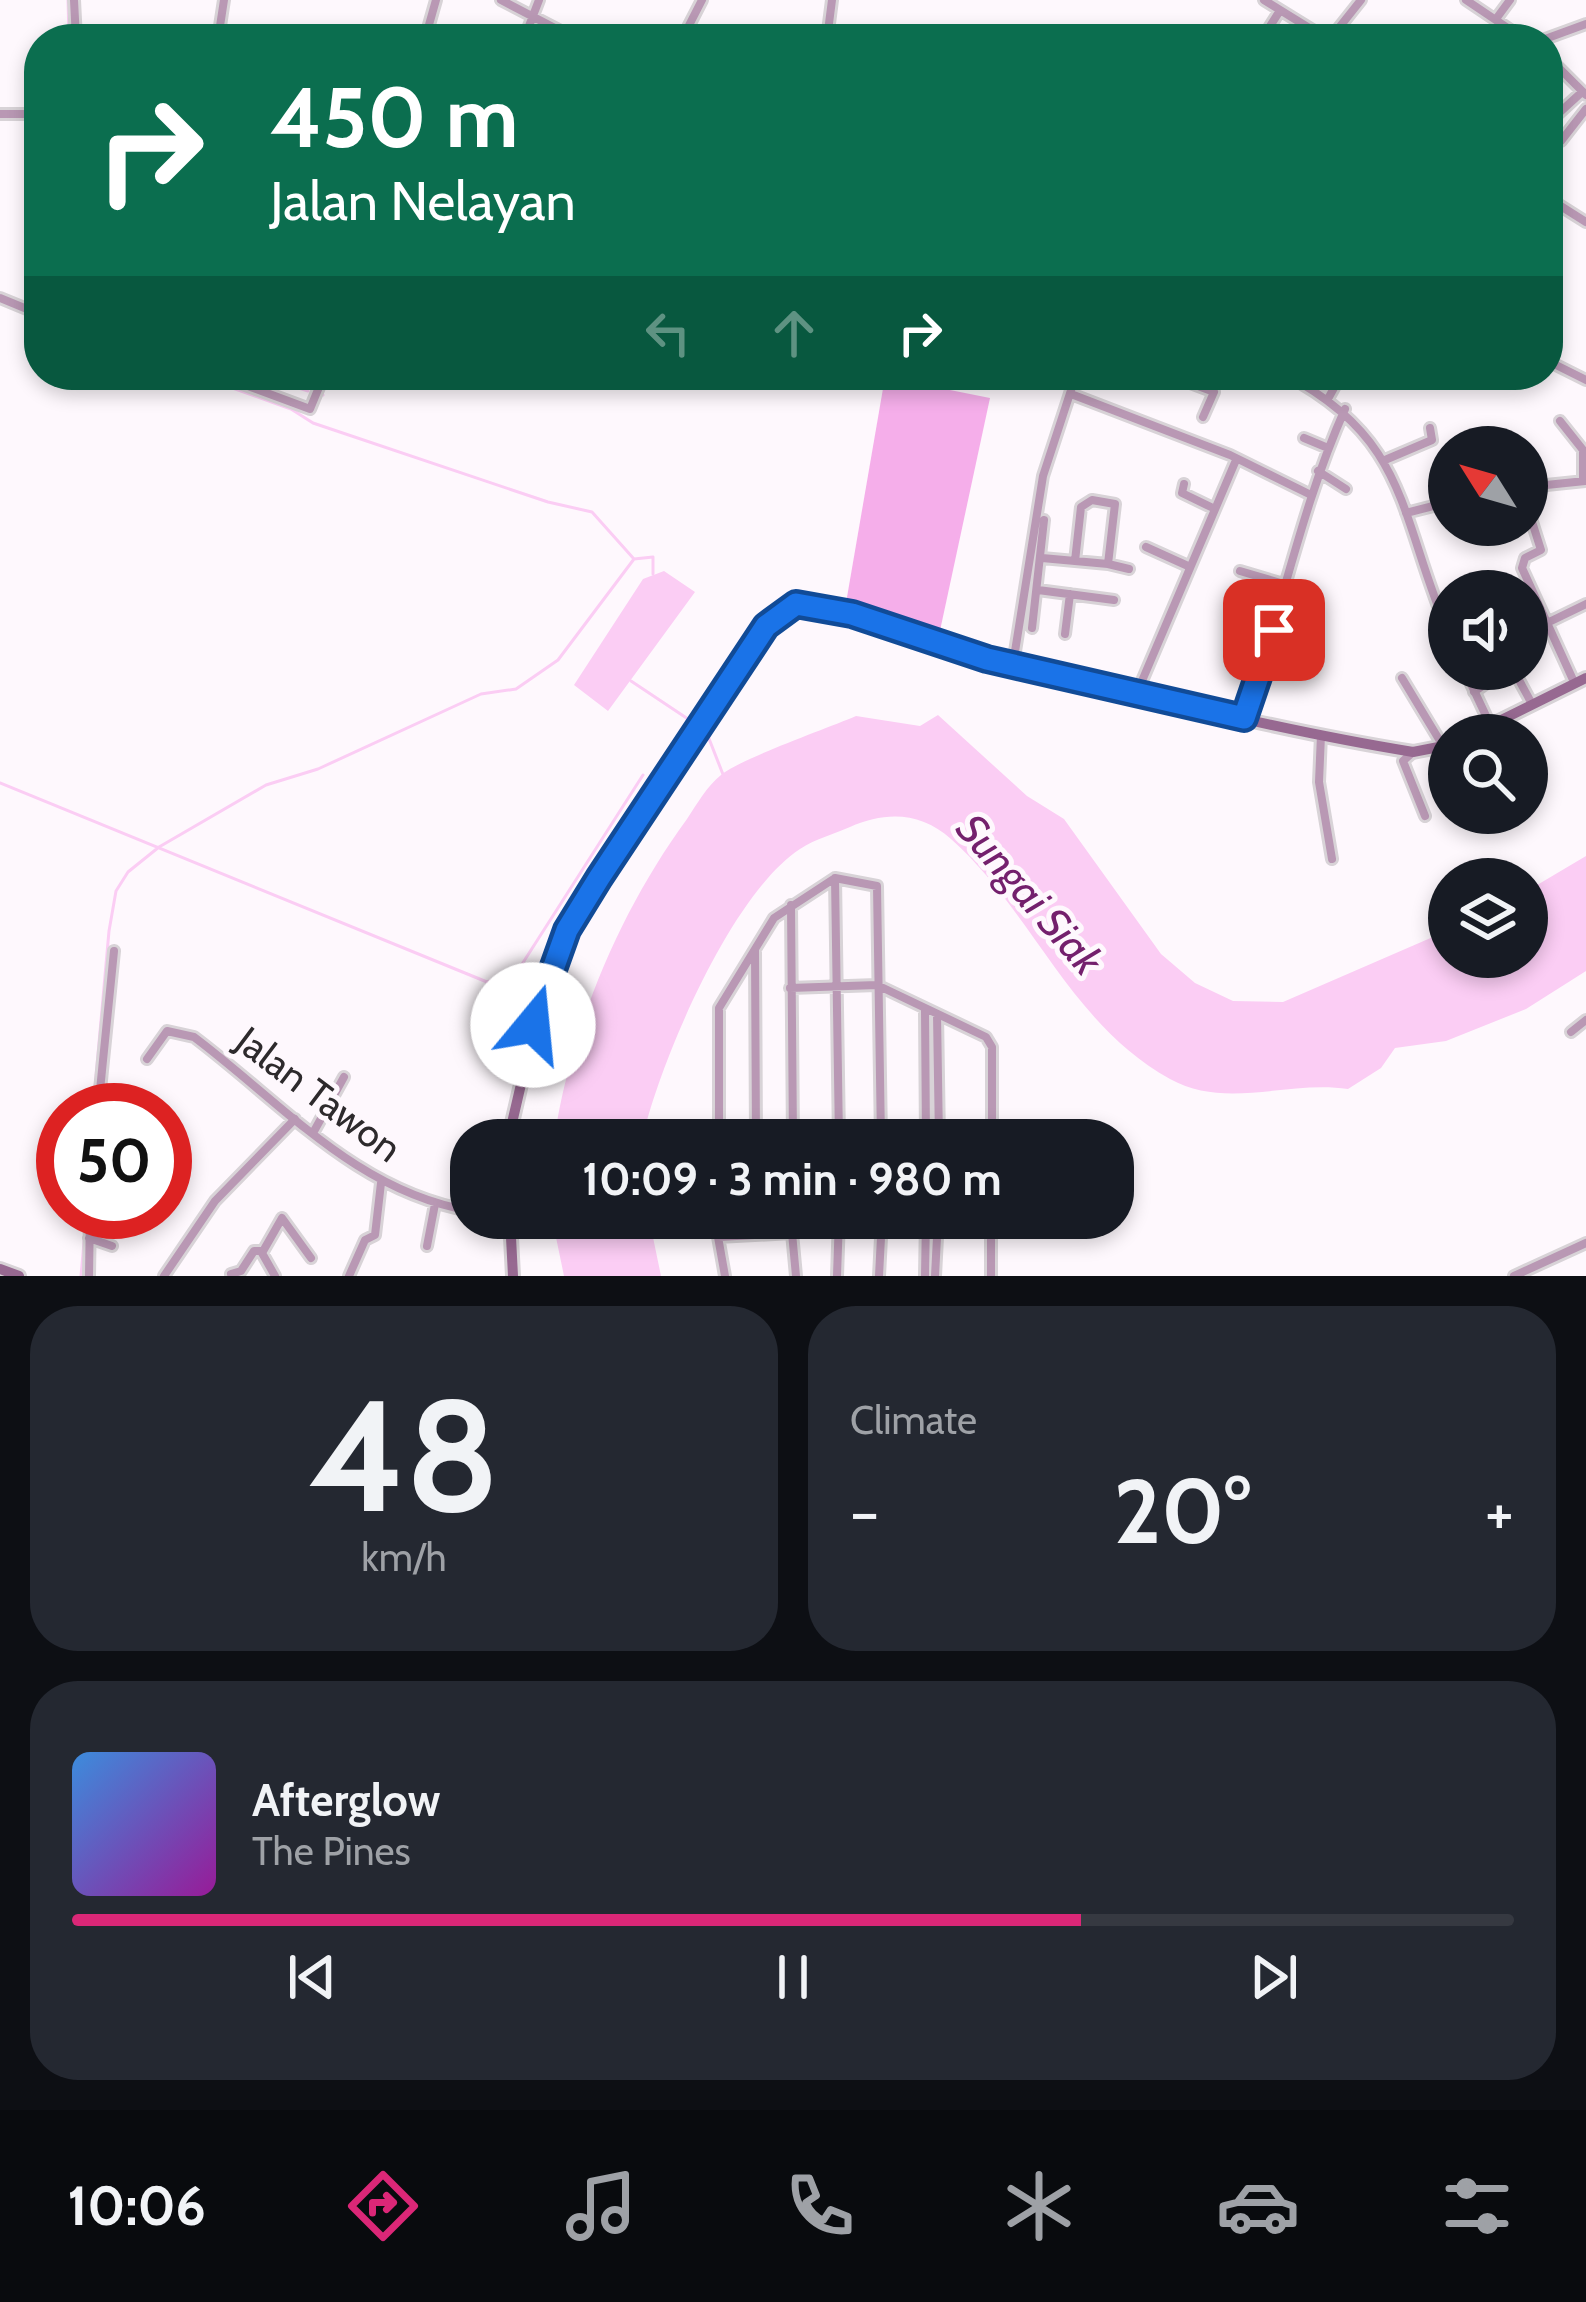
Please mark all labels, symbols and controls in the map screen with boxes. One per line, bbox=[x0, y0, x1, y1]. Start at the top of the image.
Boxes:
text: 450 m bbox=[270, 66, 518, 168]
icon: right bbox=[72, 72, 228, 228]
text: Jalan Nelayan bbox=[270, 168, 576, 234]
icon: left bbox=[635, 300, 701, 366]
icon: ahead bbox=[761, 300, 827, 366]
icon: right bbox=[887, 300, 953, 366]
north arrow bbox=[1428, 426, 1548, 546]
map controls bbox=[1428, 426, 1548, 978]
button: sound bbox=[1428, 570, 1548, 690]
pin bbox=[1223, 579, 1325, 681]
icon: arrive bbox=[1241, 597, 1307, 663]
button: search bbox=[1428, 714, 1548, 834]
water label: Sungai Siak bbox=[946, 803, 1115, 986]
button: layers bbox=[1428, 858, 1548, 978]
position arrow bbox=[470, 962, 596, 1088]
street label: Jalan Tawon bbox=[226, 1016, 411, 1172]
speed limit sign: 50 bbox=[36, 1083, 192, 1239]
text: 10:09 · 3 min · 980 m bbox=[582, 1152, 1002, 1206]
text: 48 bbox=[308, 1360, 500, 1550]
text: Climate bbox=[850, 1396, 977, 1444]
text: 20° bbox=[1113, 1456, 1251, 1566]
text: − bbox=[850, 1471, 879, 1552]
text: + bbox=[1485, 1471, 1514, 1552]
text: km/h bbox=[361, 1533, 447, 1581]
text: Afterglow bbox=[252, 1773, 440, 1827]
text: The Pines bbox=[252, 1827, 411, 1875]
icon: previous bbox=[279, 1944, 345, 2010]
icon: pause bbox=[760, 1944, 826, 2010]
icon: next bbox=[1241, 1944, 1307, 2010]
icon: directions bbox=[341, 2164, 425, 2248]
icon: music bbox=[559, 2164, 643, 2248]
icon: phone bbox=[778, 2164, 862, 2248]
icon: climate bbox=[997, 2164, 1081, 2248]
icon: car bbox=[1216, 2164, 1300, 2248]
icon: filters bbox=[1435, 2164, 1519, 2248]
text: 10:06 bbox=[67, 2173, 206, 2239]

